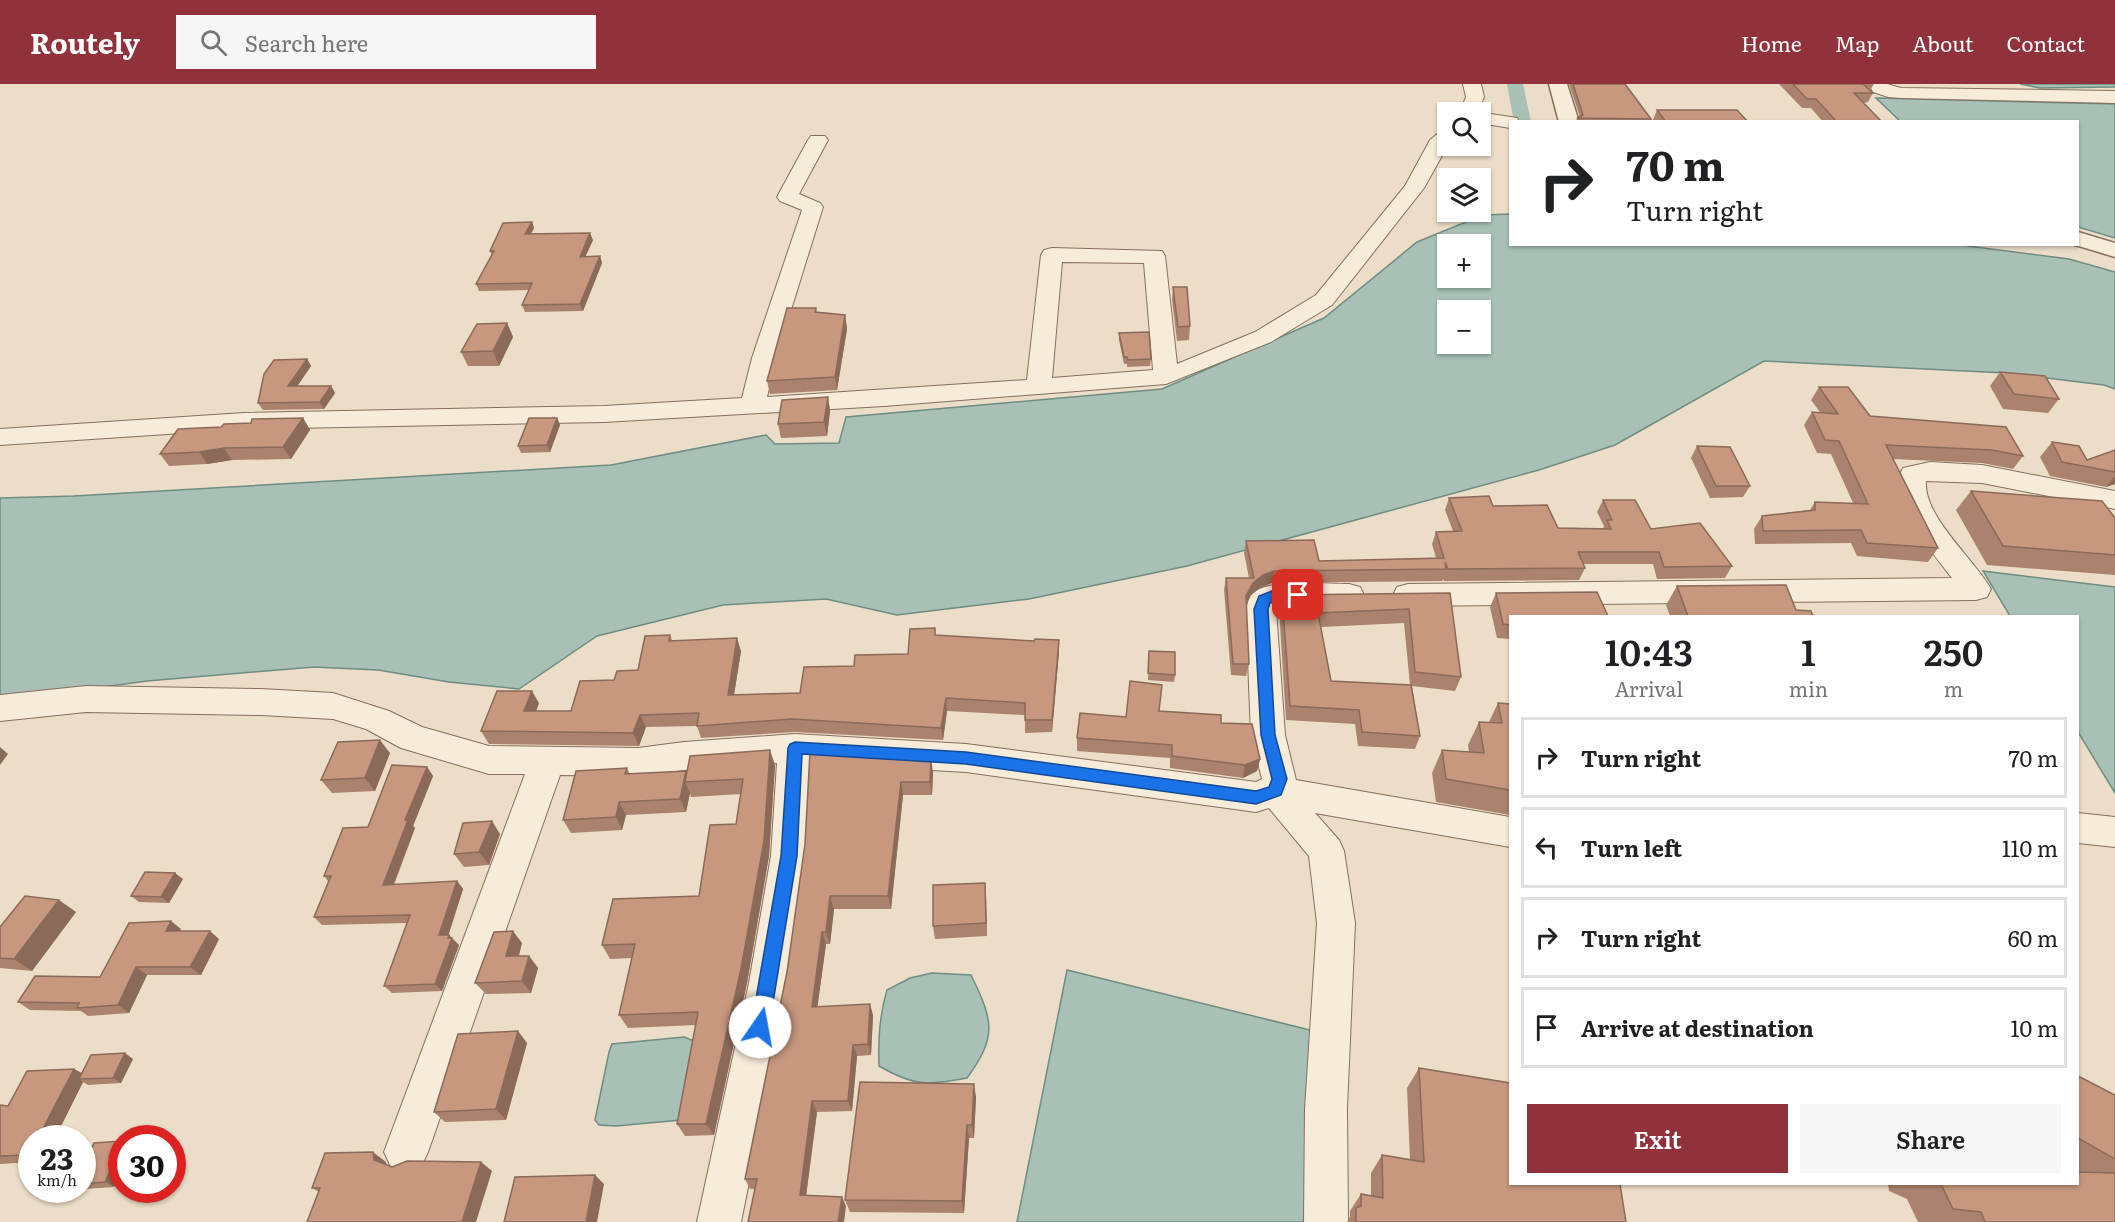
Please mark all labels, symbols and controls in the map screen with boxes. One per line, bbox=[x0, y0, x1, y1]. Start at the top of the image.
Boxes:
search box bbox=[176, 15, 596, 69]
text: Routely bbox=[30, 21, 140, 63]
icon: search bbox=[197, 26, 230, 59]
text: Search here bbox=[245, 26, 368, 59]
text: Home bbox=[1741, 27, 1802, 58]
text: Map bbox=[1835, 27, 1879, 58]
text: About bbox=[1912, 27, 1974, 58]
text: Contact bbox=[2007, 27, 2085, 58]
map controls bbox=[1437, 102, 1491, 354]
button: search bbox=[1437, 102, 1491, 156]
text: 70 m bbox=[1626, 132, 1725, 194]
icon: right bbox=[1527, 144, 1605, 222]
button: layers bbox=[1437, 168, 1491, 222]
text: Turn right bbox=[1626, 189, 1763, 229]
button: + bbox=[1437, 234, 1491, 288]
button: − bbox=[1437, 300, 1491, 354]
pin bbox=[1272, 569, 1323, 620]
icon: arrive bbox=[1281, 578, 1314, 611]
text: 10:43 bbox=[1605, 624, 1693, 677]
text: 1 bbox=[1801, 624, 1816, 677]
text: 250 bbox=[1924, 624, 1983, 677]
text: Arrival bbox=[1615, 673, 1683, 703]
text: min bbox=[1789, 673, 1828, 703]
text: m bbox=[1944, 673, 1963, 703]
icon: right bbox=[1530, 741, 1563, 774]
text: Turn right bbox=[1581, 741, 1701, 774]
text: 70 m bbox=[2008, 741, 2058, 774]
icon: left bbox=[1530, 831, 1563, 864]
text: Turn left bbox=[1581, 831, 1682, 864]
text: 110 m bbox=[2002, 831, 2058, 864]
icon: right bbox=[1530, 921, 1563, 954]
text: Turn right bbox=[1581, 921, 1701, 954]
text: 60 m bbox=[2008, 921, 2058, 954]
position arrow bbox=[728, 995, 792, 1059]
icon: arrive bbox=[1530, 1011, 1563, 1044]
text: Arrive at destination bbox=[1581, 1011, 1814, 1044]
text: 10 m bbox=[2011, 1011, 2058, 1044]
button: Exit bbox=[1527, 1104, 1788, 1173]
button: Share bbox=[1800, 1104, 2061, 1173]
speed limit sign: 30 bbox=[108, 1125, 186, 1203]
text: 23 bbox=[41, 1135, 73, 1179]
text: km/h bbox=[37, 1168, 77, 1191]

